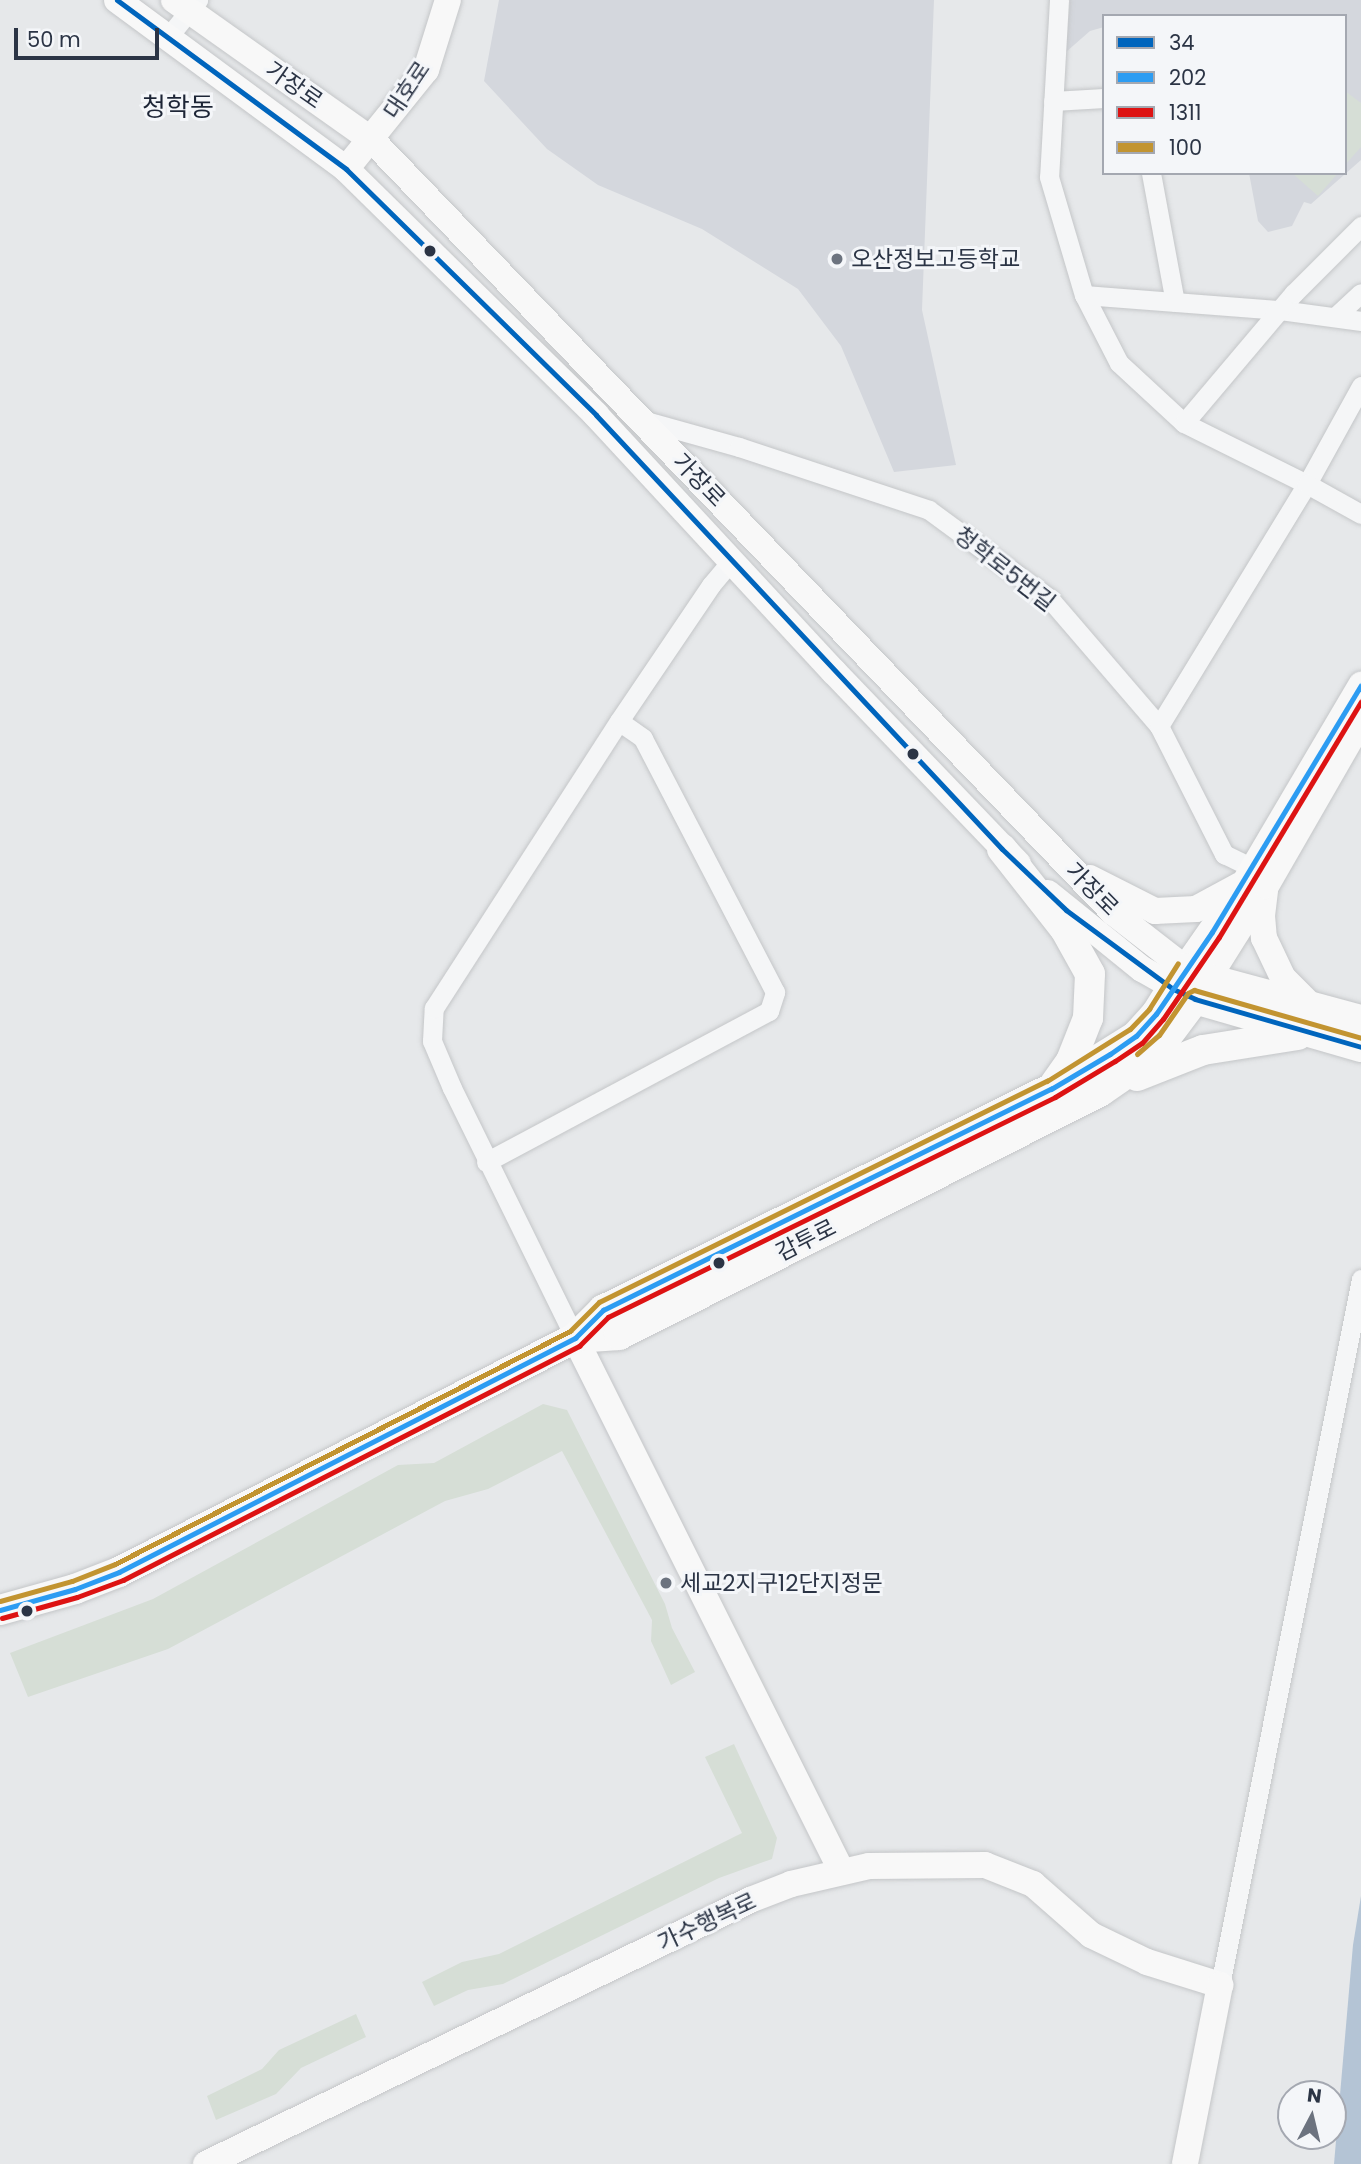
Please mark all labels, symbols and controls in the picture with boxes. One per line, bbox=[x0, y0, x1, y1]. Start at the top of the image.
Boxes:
scale bar bbox=[18, 14, 163, 58]
legend bbox=[1102, 14, 1347, 175]
text: 50 m bbox=[27, 25, 81, 54]
text: 34 bbox=[1169, 28, 1195, 57]
street label: 가장로 bbox=[260, 55, 328, 115]
street label: 대호로 bbox=[378, 56, 436, 124]
text: 202 bbox=[1169, 63, 1206, 92]
district label: 청학동 bbox=[142, 92, 214, 124]
text: 1311 bbox=[1169, 98, 1202, 127]
text: 100 bbox=[1169, 133, 1202, 162]
unlabelled marker bbox=[423, 244, 437, 258]
place label: 오산정보고등학교 bbox=[851, 245, 1020, 273]
marker: 오산정보고등학교 bbox=[829, 251, 845, 267]
street label: 가장로 bbox=[667, 448, 731, 512]
street label: 청학로5번길 bbox=[949, 521, 1061, 617]
unlabelled marker bbox=[906, 747, 920, 761]
street label: 가장로 bbox=[1060, 857, 1124, 921]
street label: 감투로 bbox=[771, 1213, 841, 1267]
unlabelled marker bbox=[712, 1256, 726, 1270]
place label: 세교2지구12단지정문 bbox=[680, 1569, 883, 1597]
marker: 세교2지구12단지정문 bbox=[658, 1575, 674, 1591]
unlabelled marker bbox=[20, 1604, 34, 1618]
street label: 가수행복로 bbox=[653, 1887, 761, 1957]
north arrow bbox=[1277, 2080, 1347, 2150]
text: N bbox=[1306, 2081, 1323, 2110]

